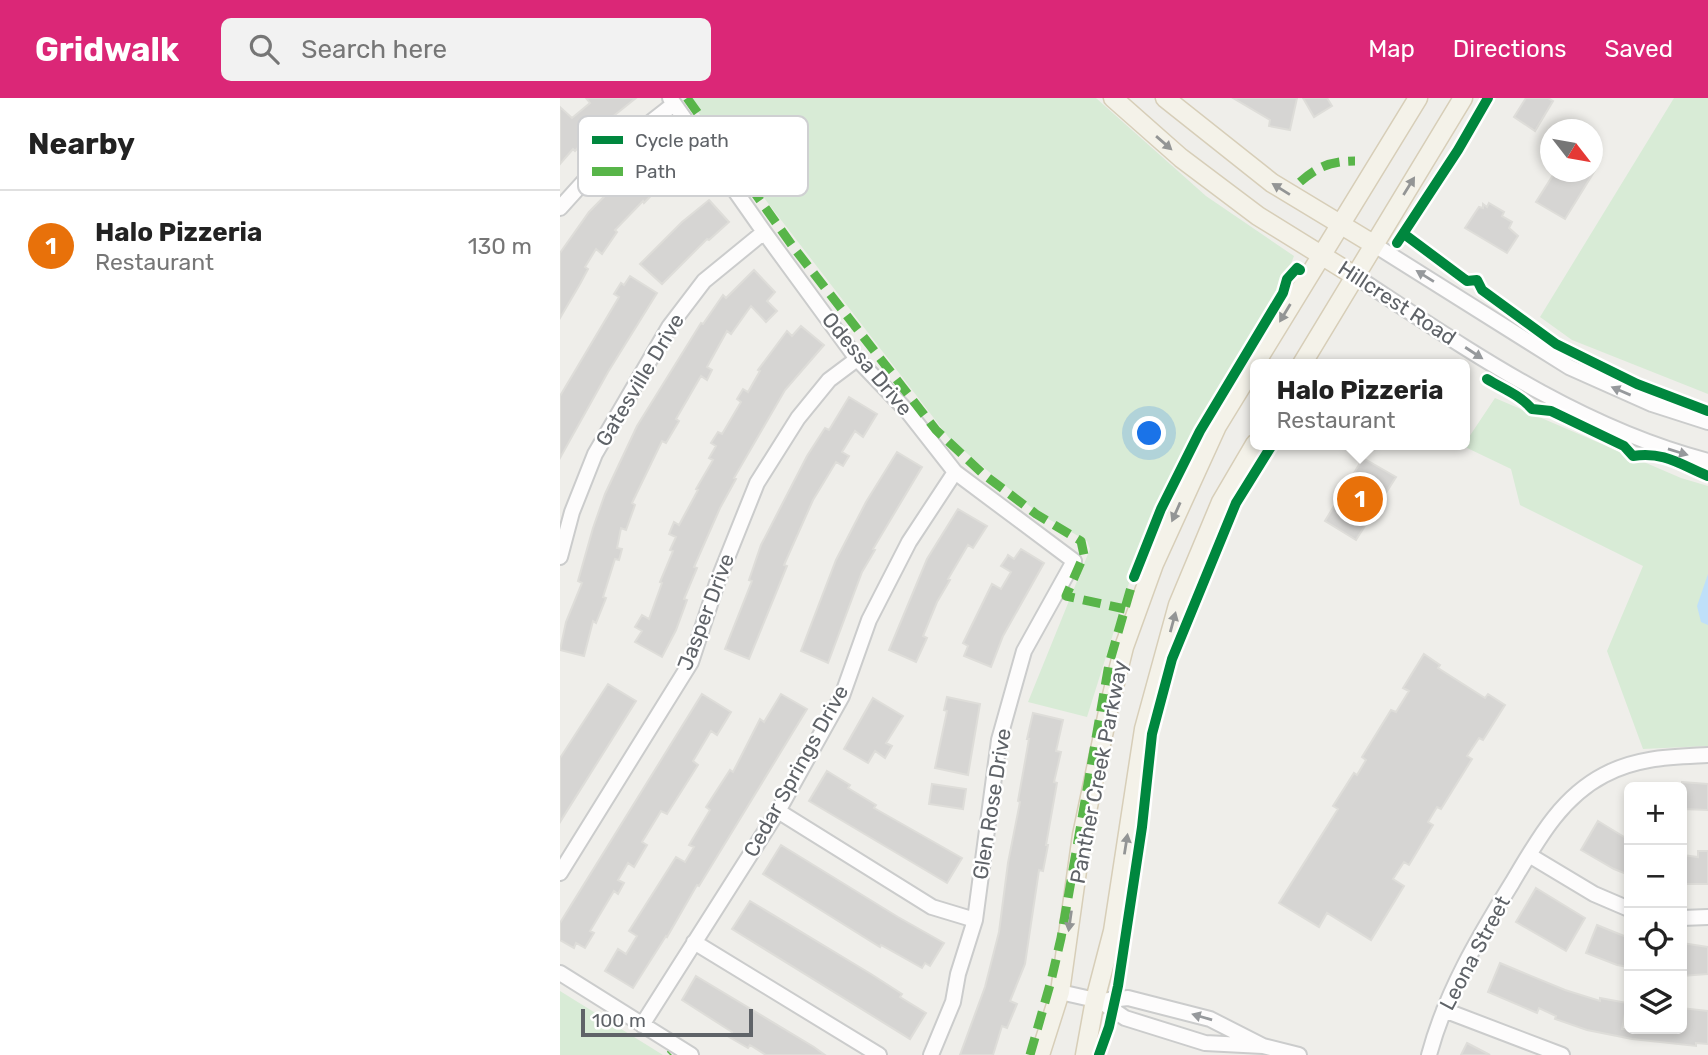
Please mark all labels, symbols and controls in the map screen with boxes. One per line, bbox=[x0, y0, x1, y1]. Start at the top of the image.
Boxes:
search box bbox=[221, 18, 711, 81]
text: Gridwalk bbox=[35, 30, 179, 69]
icon: search bbox=[245, 30, 283, 68]
text: Search here bbox=[301, 34, 447, 65]
text: Map bbox=[1368, 35, 1415, 63]
text: Directions bbox=[1453, 35, 1566, 63]
text: Saved bbox=[1604, 35, 1673, 63]
legend bbox=[578, 116, 808, 196]
north arrow bbox=[1540, 119, 1603, 182]
text: Nearby bbox=[28, 126, 135, 162]
text: Cycle path bbox=[635, 129, 729, 152]
one-way arrow bbox=[1155, 135, 1173, 151]
text: Path bbox=[635, 160, 676, 183]
one-way arrow bbox=[1403, 177, 1415, 196]
one-way arrow bbox=[1272, 182, 1291, 195]
text: Halo Pizzeria bbox=[95, 217, 262, 248]
text: 1 bbox=[45, 232, 57, 260]
text: 130 m bbox=[468, 232, 532, 260]
text: Restaurant bbox=[95, 248, 214, 276]
street label: Hillcrest Road bbox=[1334, 255, 1461, 350]
one-way arrow bbox=[1415, 270, 1434, 282]
one-way arrow bbox=[1279, 304, 1292, 323]
street label: Odessa Drive bbox=[817, 307, 918, 420]
street label: Gatesville Drive bbox=[590, 309, 689, 451]
one-way arrow bbox=[1464, 346, 1484, 359]
popup bbox=[1250, 359, 1470, 450]
text: Halo Pizzeria bbox=[1276, 375, 1444, 406]
one-way arrow bbox=[1611, 385, 1631, 397]
text: Restaurant bbox=[1276, 406, 1395, 434]
your location bbox=[1132, 416, 1166, 450]
one-way arrow bbox=[1667, 447, 1688, 457]
pin: 1 bbox=[1337, 473, 1383, 525]
one-way arrow bbox=[1170, 502, 1181, 523]
street label: Jasper Drive bbox=[672, 550, 739, 674]
one-way arrow bbox=[1169, 611, 1179, 632]
street label: Panther Creek Parkway bbox=[1065, 658, 1133, 886]
street label: Cedar Springs Drive bbox=[738, 680, 853, 861]
street label: Glen Rose Drive bbox=[967, 726, 1016, 881]
map controls bbox=[1624, 782, 1687, 1034]
button: + bbox=[1624, 782, 1687, 845]
one-way arrow bbox=[1121, 833, 1132, 855]
button: − bbox=[1624, 845, 1687, 908]
street label: Leona Street bbox=[1434, 891, 1515, 1014]
button: locate bbox=[1624, 908, 1687, 971]
one-way arrow bbox=[1065, 910, 1076, 932]
button: layers bbox=[1624, 971, 1687, 1034]
scale bar bbox=[581, 1006, 752, 1038]
text: 100 m bbox=[592, 1009, 646, 1032]
one-way arrow bbox=[1191, 1012, 1212, 1022]

